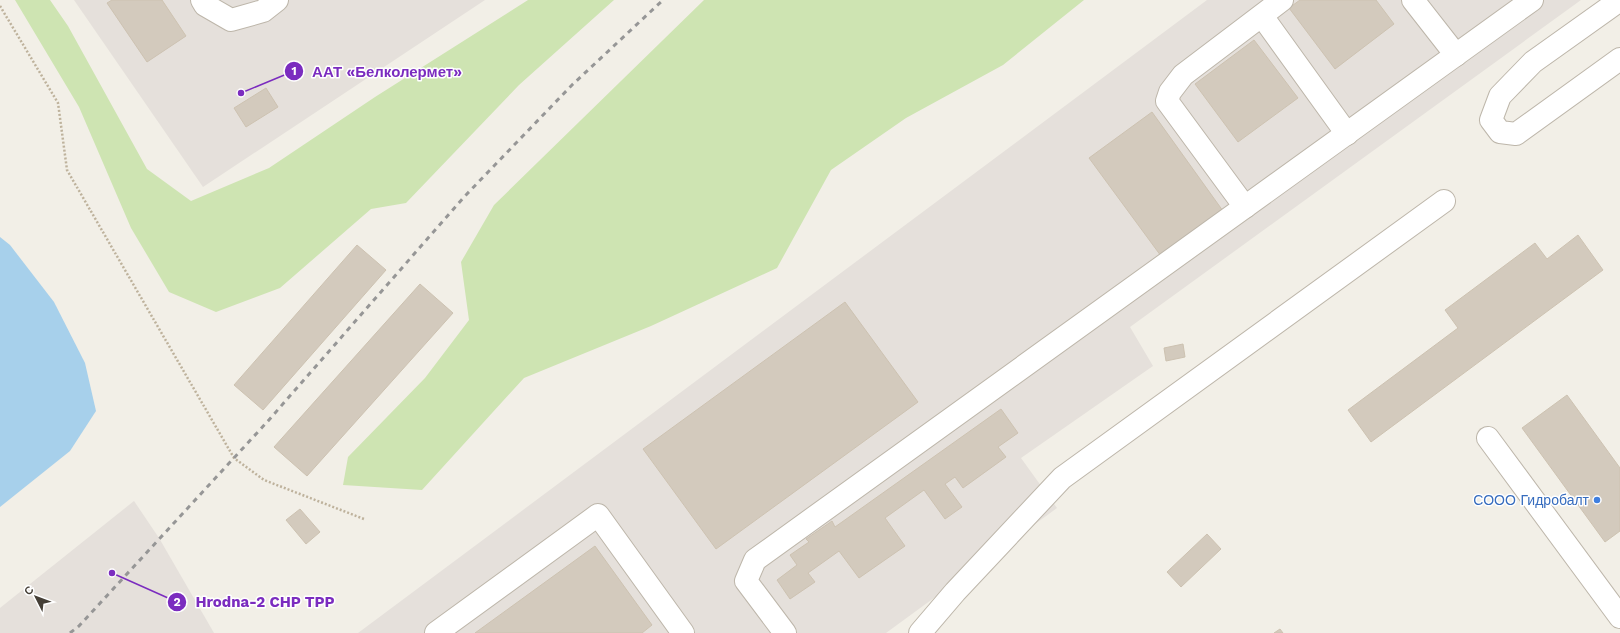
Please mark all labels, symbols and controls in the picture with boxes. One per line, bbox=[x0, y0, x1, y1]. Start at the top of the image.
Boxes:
callout: ААТ «Белколермет» bbox=[284, 58, 470, 85]
text: ААТ «Белколермет» bbox=[312, 63, 462, 81]
text: 1 bbox=[291, 64, 297, 78]
place label: СООО Гидробалт bbox=[1473, 492, 1590, 508]
marker: СООО Гидробалт bbox=[1592, 495, 1602, 505]
north arrow bbox=[16, 577, 56, 617]
text: С bbox=[21, 583, 36, 598]
callout: Hrodna-2 CHP TPP bbox=[167, 589, 342, 616]
text: Hrodna-2 CHP TPP bbox=[195, 593, 335, 611]
text: 2 bbox=[173, 595, 181, 609]

